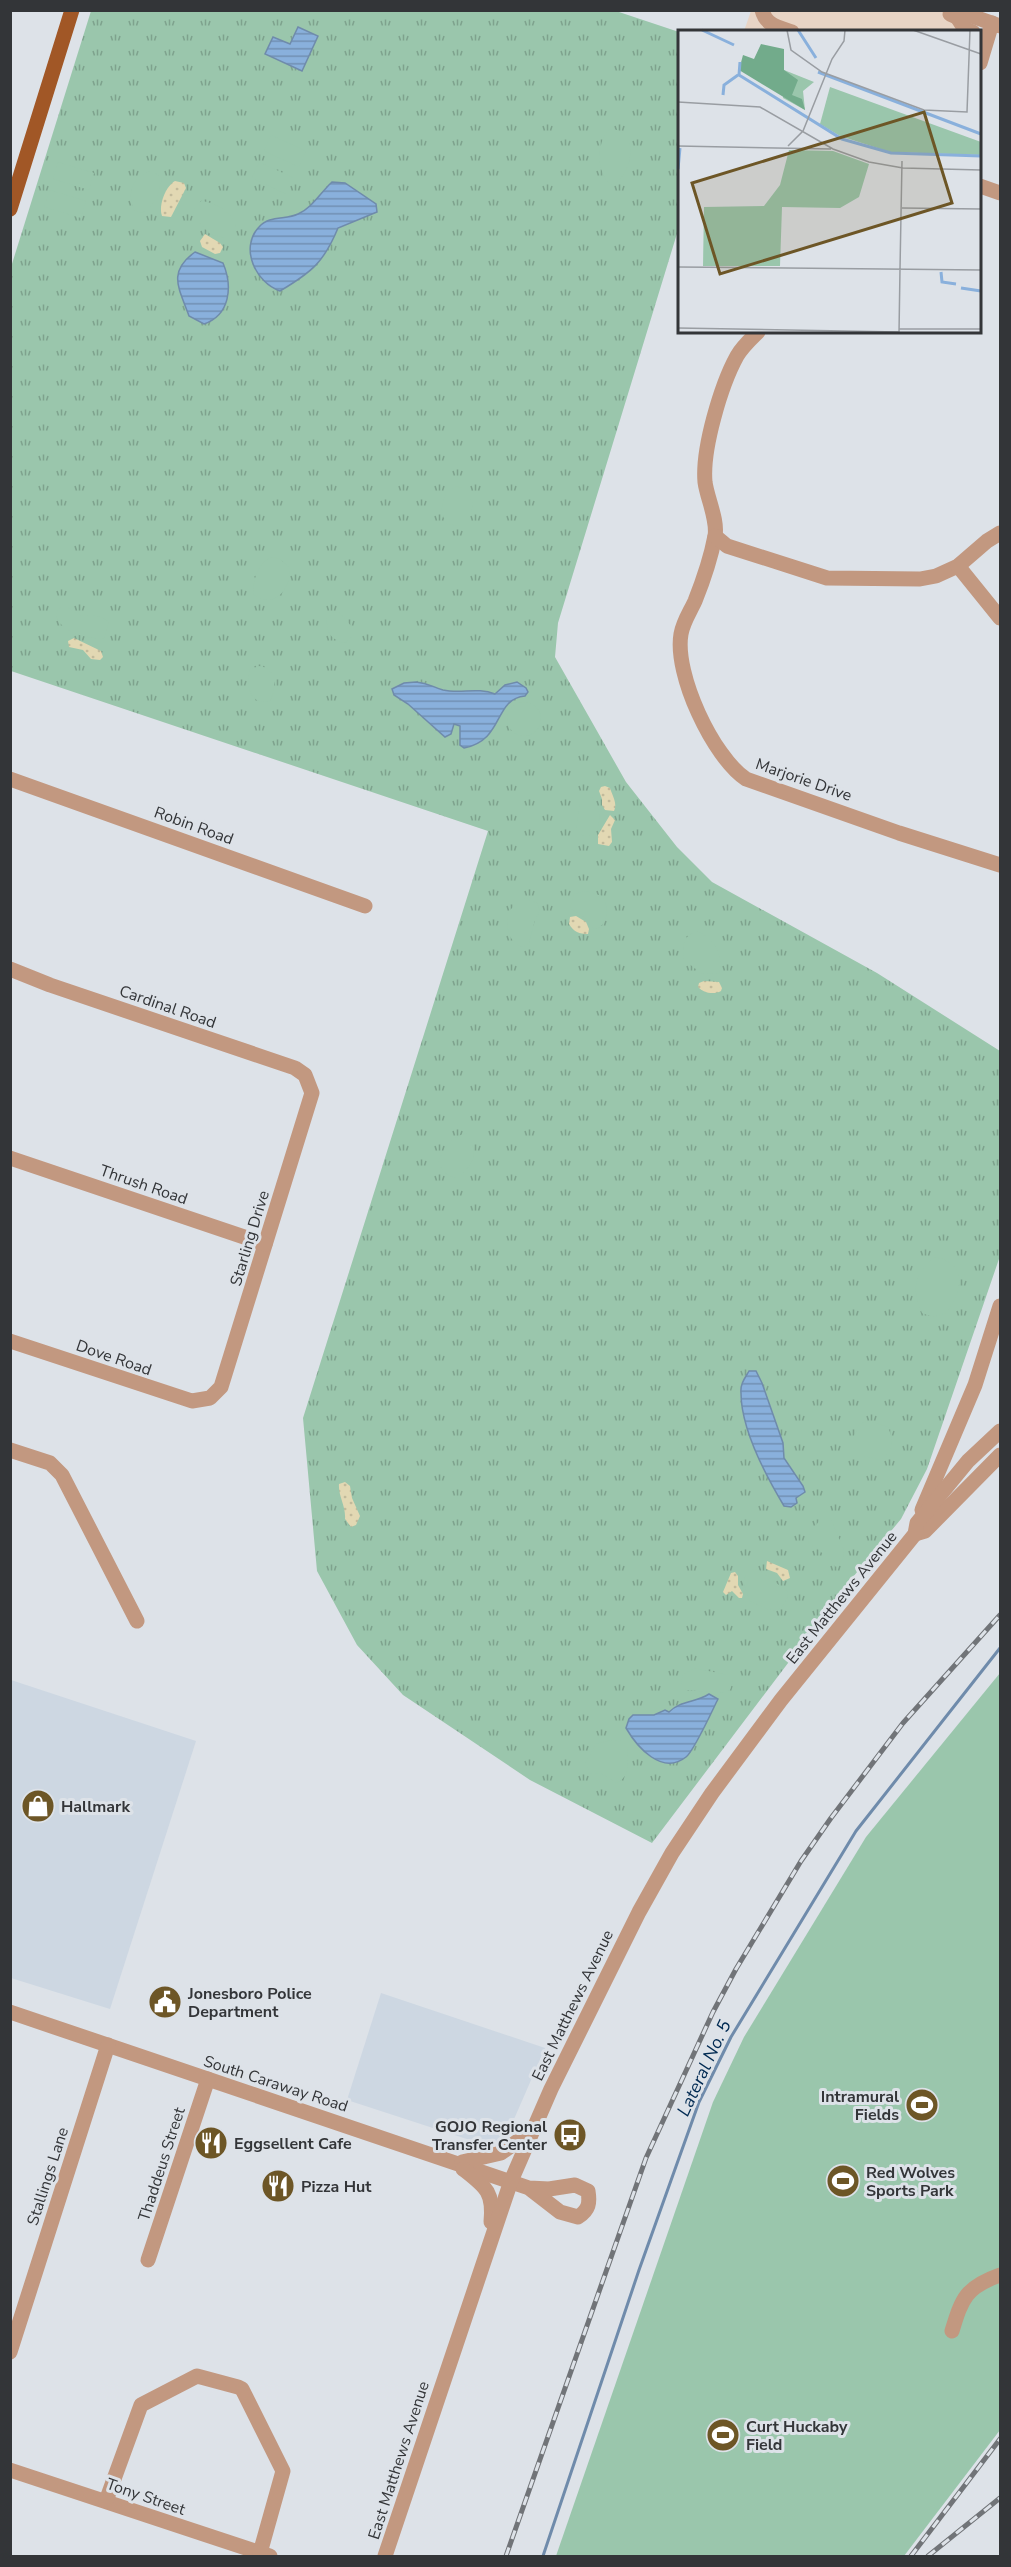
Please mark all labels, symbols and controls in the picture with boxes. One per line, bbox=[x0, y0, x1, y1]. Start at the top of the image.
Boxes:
inset map bbox=[678, 30, 981, 333]
street label: Marjorie Drive bbox=[753, 753, 855, 807]
street label: Robin Road bbox=[151, 801, 236, 850]
street label: Cardinal Road bbox=[116, 980, 219, 1034]
street label: Thrush Road bbox=[97, 1160, 191, 1210]
street label: Starling Drive bbox=[225, 1188, 275, 1289]
street label: Dove Road bbox=[73, 1335, 154, 1381]
street label: East Matthews Avenue bbox=[781, 1527, 902, 1669]
shop icon: Hallmark bbox=[20, 1788, 56, 1824]
place label: Hallmark bbox=[61, 1796, 130, 1818]
street label: East Matthews Avenue bbox=[527, 1926, 619, 2085]
place label: Jonesboro Police Department bbox=[187, 1983, 312, 2023]
public building icon: Jonesboro Police Department bbox=[147, 1984, 183, 2020]
water label: Lateral No. 5 bbox=[671, 2016, 737, 2120]
street label: South Caraway Road bbox=[201, 2050, 351, 2118]
place label: Intramural Fields bbox=[821, 2086, 899, 2126]
sports icon: Intramural Fields bbox=[904, 2087, 940, 2123]
street label: Thaddeus Street bbox=[133, 2104, 191, 2224]
place label: GOJO Regional Transfer Center bbox=[432, 2116, 548, 2156]
bus stop icon: GOJO Regional Transfer Center bbox=[552, 2117, 588, 2153]
street label: Stallings Lane bbox=[22, 2124, 74, 2228]
restaurant icon: Eggsellent Cafe bbox=[193, 2125, 229, 2161]
place label: Eggsellent Cafe bbox=[234, 2133, 352, 2155]
place label: Red Wolves Sports Park bbox=[866, 2162, 955, 2202]
sports icon: Red Wolves Sports Park bbox=[825, 2163, 861, 2199]
restaurant icon: Pizza Hut bbox=[260, 2168, 296, 2204]
place label: Pizza Hut bbox=[301, 2176, 372, 2198]
street label: East Matthews Avenue bbox=[363, 2378, 435, 2542]
place label: Curt Huckaby Field bbox=[746, 2416, 848, 2456]
sports icon: Curt Huckaby Field bbox=[705, 2417, 741, 2453]
street label: Tony Street bbox=[103, 2473, 189, 2521]

